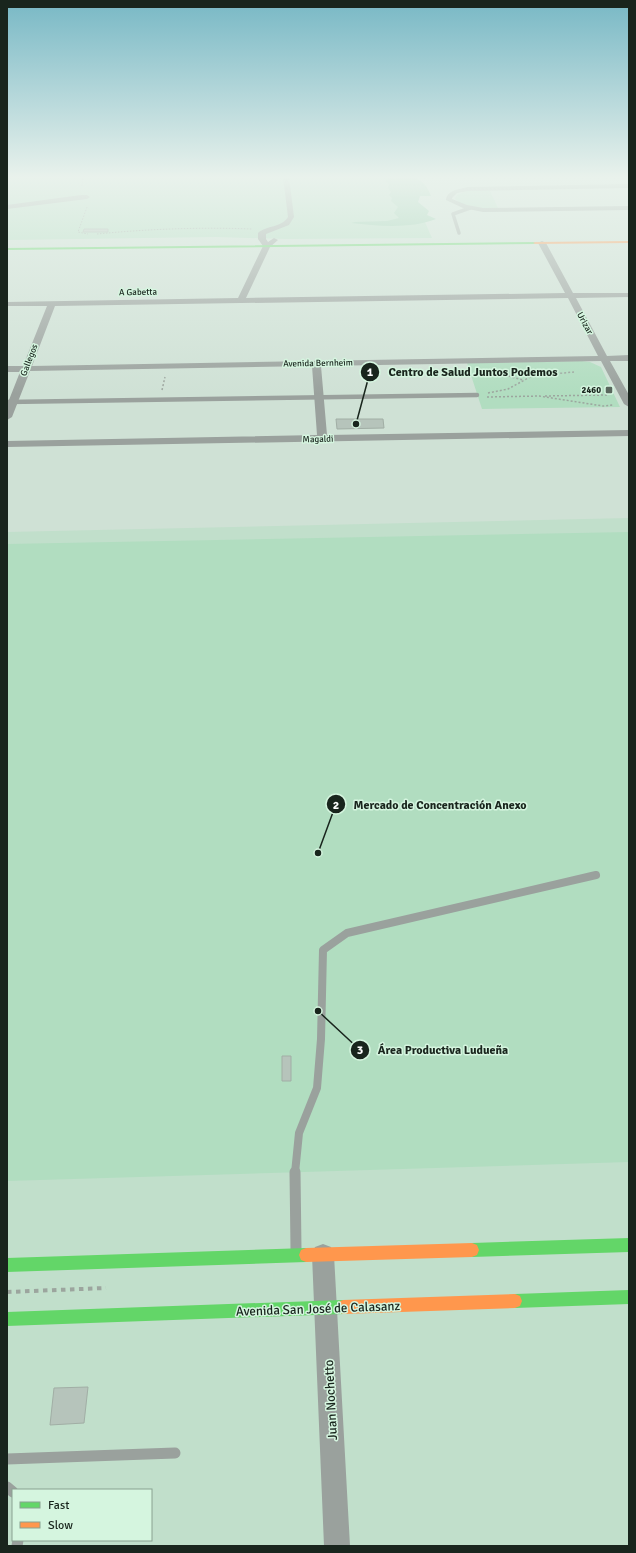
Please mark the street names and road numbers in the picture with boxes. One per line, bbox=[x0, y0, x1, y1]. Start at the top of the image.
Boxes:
street label: A Gabetta bbox=[119, 287, 158, 298]
street label: Urizar bbox=[574, 310, 595, 337]
street label: Gallegos bbox=[18, 343, 41, 378]
street label: Avenida Bernheim bbox=[283, 357, 353, 370]
street label: Magaldi bbox=[302, 434, 334, 445]
street label: Avenida San José de Calasanz bbox=[236, 1298, 401, 1320]
street label: Juan Nochetto bbox=[321, 1359, 341, 1441]

